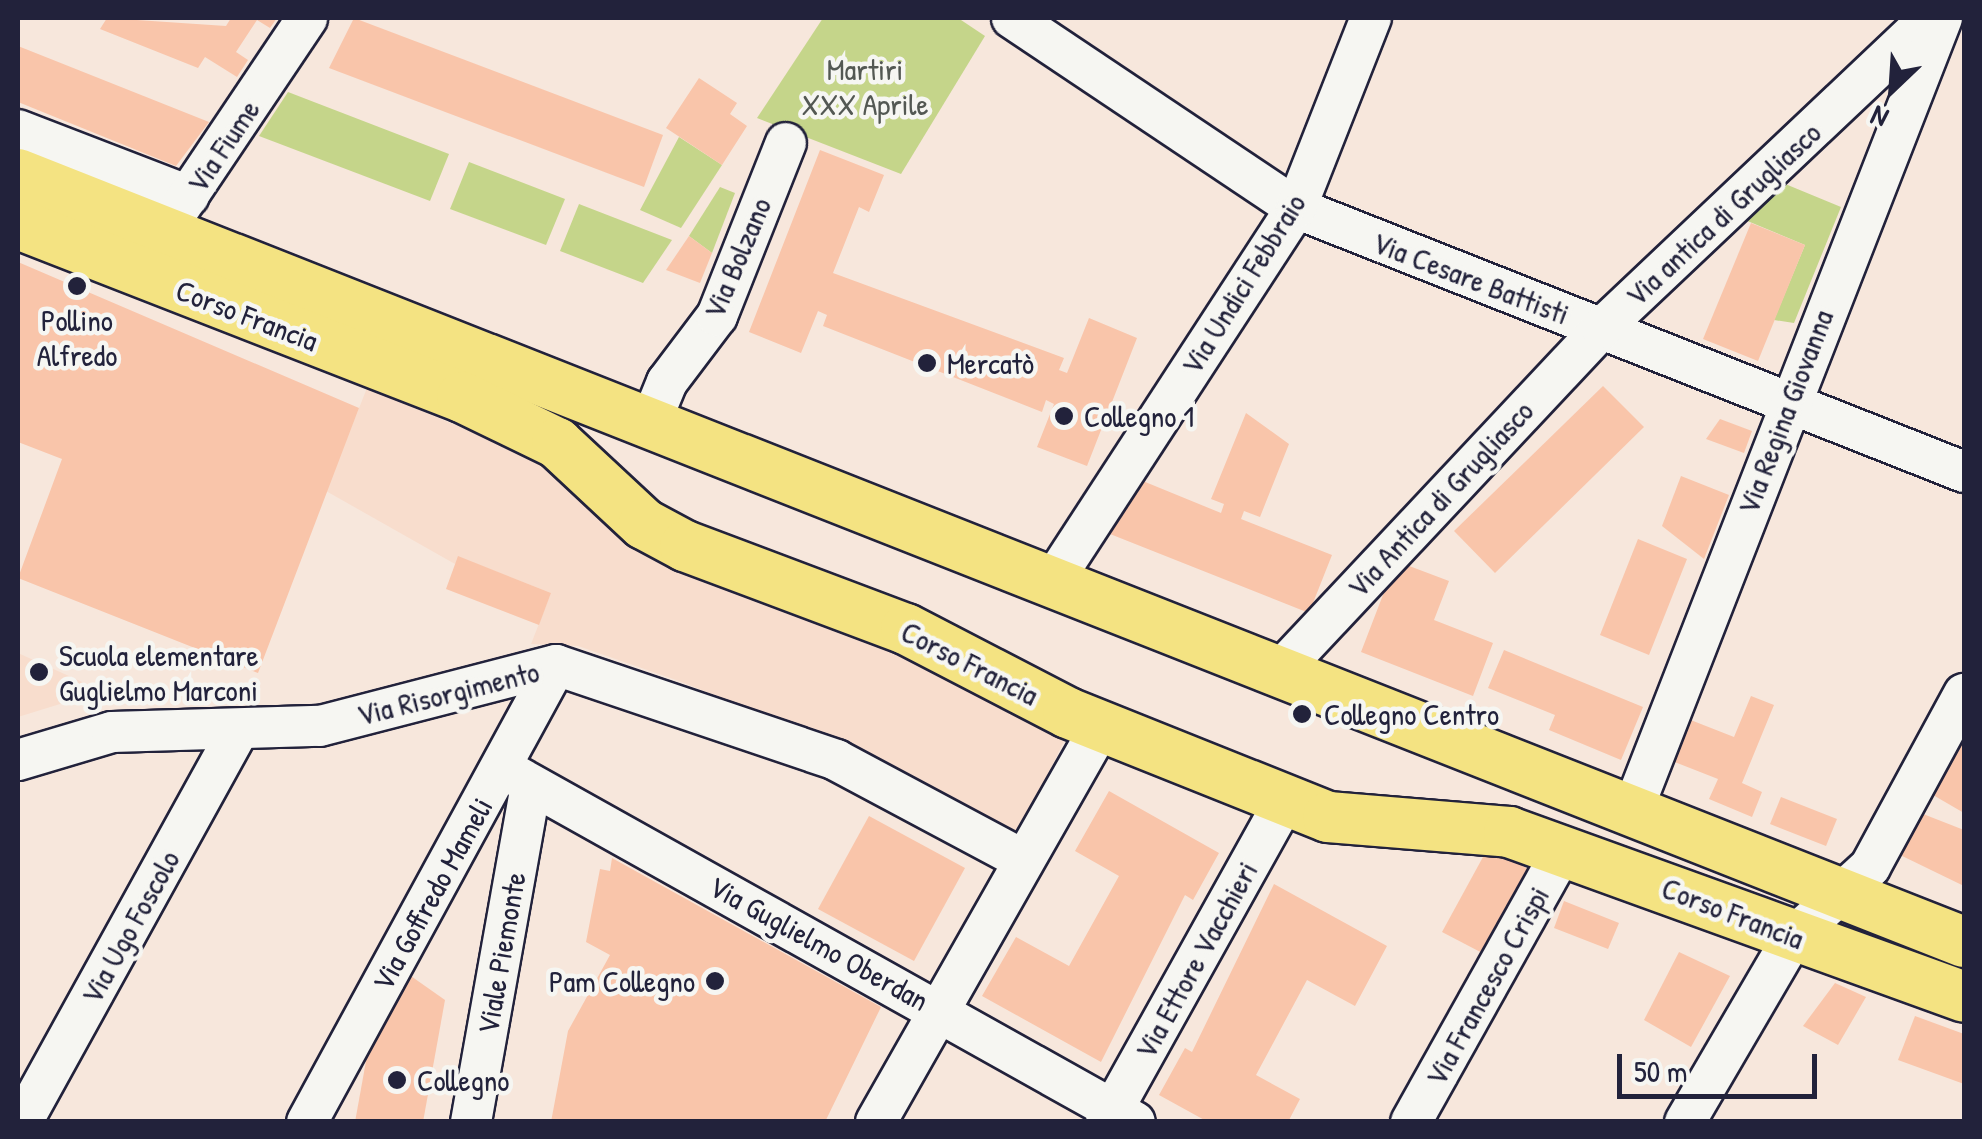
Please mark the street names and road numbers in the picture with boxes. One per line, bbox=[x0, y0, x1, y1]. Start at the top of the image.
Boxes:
street label: Via Fiume bbox=[179, 93, 267, 199]
street label: Via antica di Grugliasco bbox=[1618, 114, 1828, 314]
street label: Via Undici Febbraio bbox=[1173, 187, 1313, 381]
street label: Via Bolzano bbox=[695, 192, 779, 324]
street label: Via Cesare Battisti bbox=[1368, 224, 1574, 332]
street label: Corso Francia bbox=[171, 272, 323, 358]
street label: Via Regina Giovanna bbox=[1730, 305, 1840, 519]
street label: Via Antica di Grugliasco bbox=[1339, 393, 1541, 605]
street label: Corso Francia bbox=[896, 613, 1044, 713]
street label: Via Risorgimento bbox=[353, 653, 543, 733]
street label: Via Goffredo Mameli bbox=[364, 791, 500, 997]
street label: Via Ugo Foscolo bbox=[73, 844, 187, 1010]
street label: Via Ettore Vacchieri bbox=[1127, 855, 1265, 1065]
street label: Via Guglielmo Oberdan bbox=[703, 868, 935, 1018]
street label: Viale Piemonte bbox=[469, 869, 533, 1037]
street label: Corso Francia bbox=[1657, 870, 1809, 956]
street label: Via Francesco Crispi bbox=[1417, 880, 1557, 1092]

